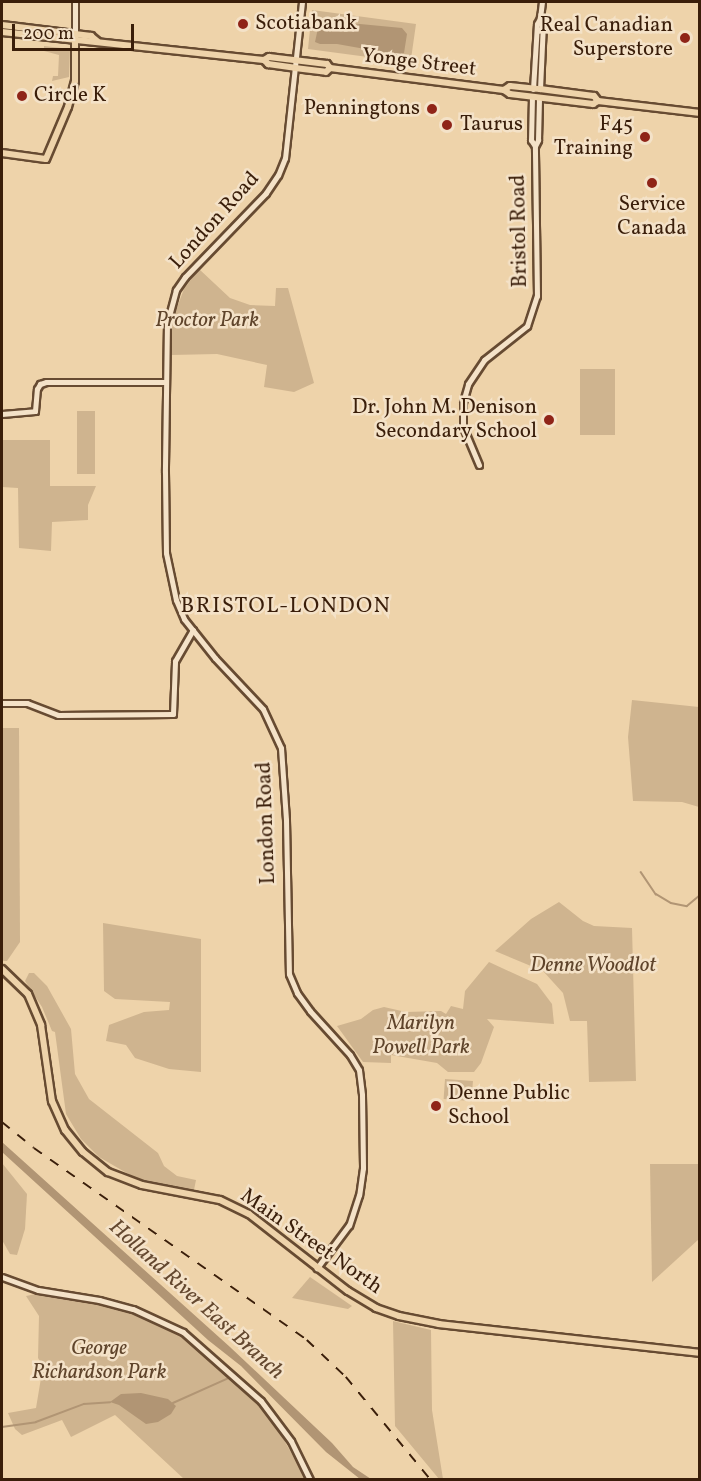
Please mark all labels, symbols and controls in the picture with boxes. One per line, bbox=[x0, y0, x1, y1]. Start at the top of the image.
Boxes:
place label: Scotiabank bbox=[255, 11, 357, 37]
scale bar bbox=[15, 12, 136, 50]
place label: Real Canadian Superstore bbox=[540, 13, 673, 63]
marker: Scotiabank bbox=[236, 17, 250, 31]
text: 200 m bbox=[23, 22, 74, 47]
marker: Real Canadian Superstore bbox=[678, 31, 692, 45]
street label: Yonge Street bbox=[360, 43, 478, 83]
place label: Circle K bbox=[34, 83, 106, 109]
marker: Circle K bbox=[15, 89, 29, 103]
place label: Penningtons bbox=[304, 96, 420, 122]
marker: Penningtons bbox=[425, 102, 439, 116]
place label: Taurus bbox=[460, 112, 523, 138]
place label: F45 Training bbox=[554, 112, 633, 162]
marker: Taurus bbox=[438, 116, 456, 134]
marker: F45 Training bbox=[638, 130, 652, 144]
street label: London Road bbox=[165, 167, 265, 275]
street label: Bristol Road bbox=[506, 174, 534, 288]
marker: Service Canada bbox=[645, 176, 659, 190]
place label: Service Canada bbox=[617, 192, 687, 242]
park label: Proctor Park bbox=[155, 308, 259, 334]
place label: Dr. John M. Denison Secondary School bbox=[352, 395, 537, 445]
marker: Dr. John M. Denison Secondary School bbox=[542, 413, 556, 427]
district label: BRISTOL-LONDON bbox=[181, 594, 391, 620]
street label: London Road bbox=[252, 761, 282, 885]
park label: Denne Woodlot bbox=[530, 953, 656, 979]
park label: Marilyn Powell Park bbox=[372, 1011, 470, 1061]
place label: Denne Public School bbox=[448, 1081, 570, 1131]
marker: Denne Public School bbox=[429, 1099, 443, 1113]
street label: Main Street North bbox=[235, 1184, 387, 1300]
water label: Holland River East Branch bbox=[103, 1214, 289, 1386]
park label: George Richardson Park bbox=[32, 1336, 166, 1386]

